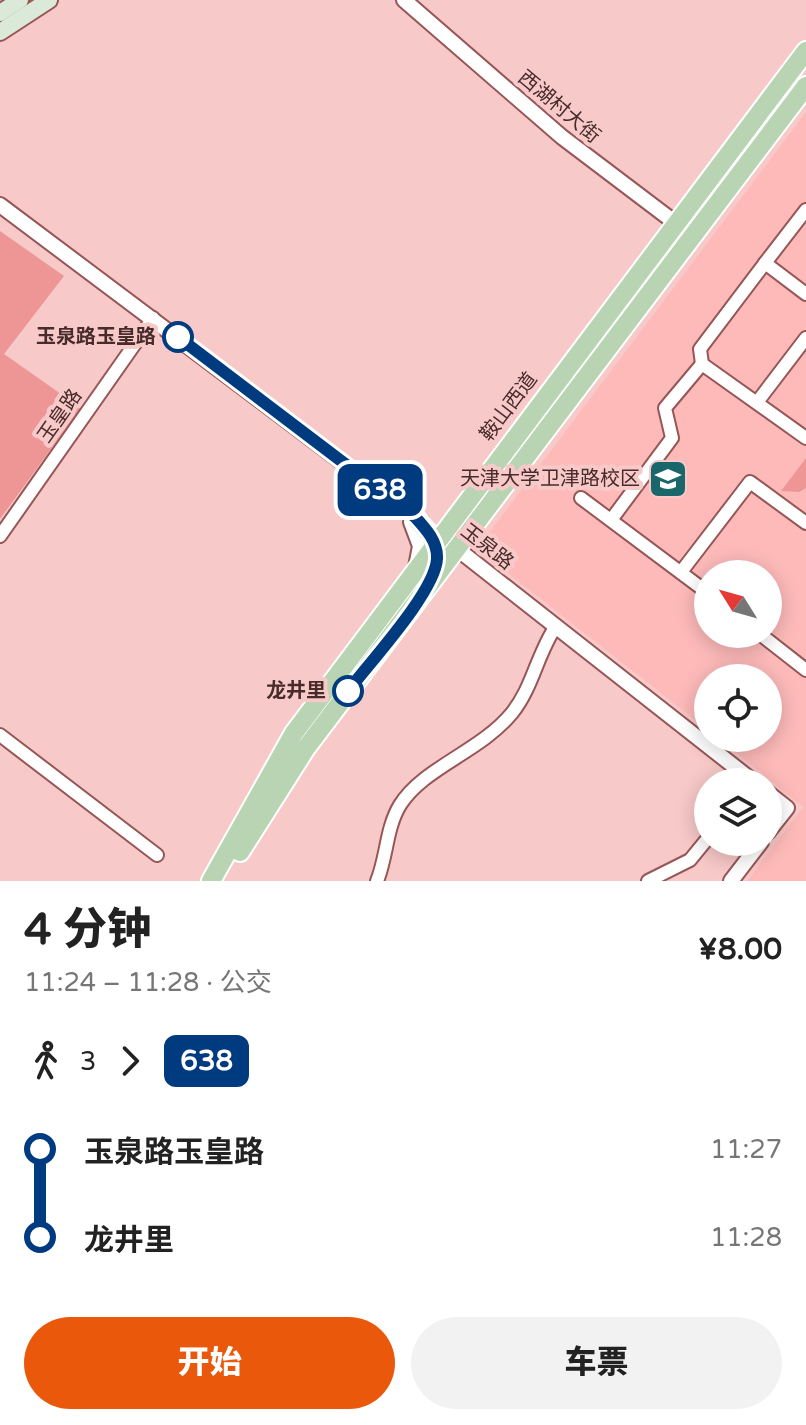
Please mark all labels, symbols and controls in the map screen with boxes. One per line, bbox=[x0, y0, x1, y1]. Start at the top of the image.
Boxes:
street label: 西湖村大街 bbox=[513, 66, 605, 148]
marker: 玉泉路玉皇路 bbox=[163, 322, 193, 352]
place label: 玉泉路玉皇路 bbox=[36, 325, 156, 349]
street label: 鞍山西道 bbox=[475, 368, 543, 446]
street label: 玉皇路 bbox=[33, 385, 87, 447]
school or university icon: 天津大学卫津路校区 bbox=[647, 458, 689, 500]
line badge: 638 bbox=[334, 464, 426, 516]
place label: 天津大学卫津路校区 bbox=[460, 467, 640, 491]
text: 638 bbox=[354, 473, 406, 507]
street label: 玉泉路 bbox=[456, 519, 518, 575]
north arrow bbox=[694, 560, 782, 648]
map controls bbox=[694, 560, 782, 856]
button: locate bbox=[694, 664, 782, 752]
marker: 龙井里 bbox=[333, 676, 363, 706]
place label: 龙井里 bbox=[266, 679, 326, 703]
button: layers bbox=[694, 768, 782, 856]
text: 4 分钟 bbox=[24, 904, 151, 957]
text: ¥8.00 bbox=[698, 931, 782, 968]
text: 11:24 – 11:28 · 公交 bbox=[24, 967, 272, 998]
icon: walk bbox=[24, 1039, 68, 1083]
icon: forward bbox=[108, 1039, 152, 1083]
text: 638 bbox=[180, 1044, 233, 1078]
text: 3 bbox=[80, 1046, 96, 1077]
text: 玉泉路玉皇路 bbox=[84, 1134, 264, 1171]
text: 11:27 bbox=[710, 1134, 782, 1165]
text: 龙井里 bbox=[84, 1222, 174, 1259]
text: 11:28 bbox=[710, 1222, 782, 1253]
button: 开始 bbox=[24, 1317, 395, 1409]
button: 车票 bbox=[411, 1317, 782, 1409]

